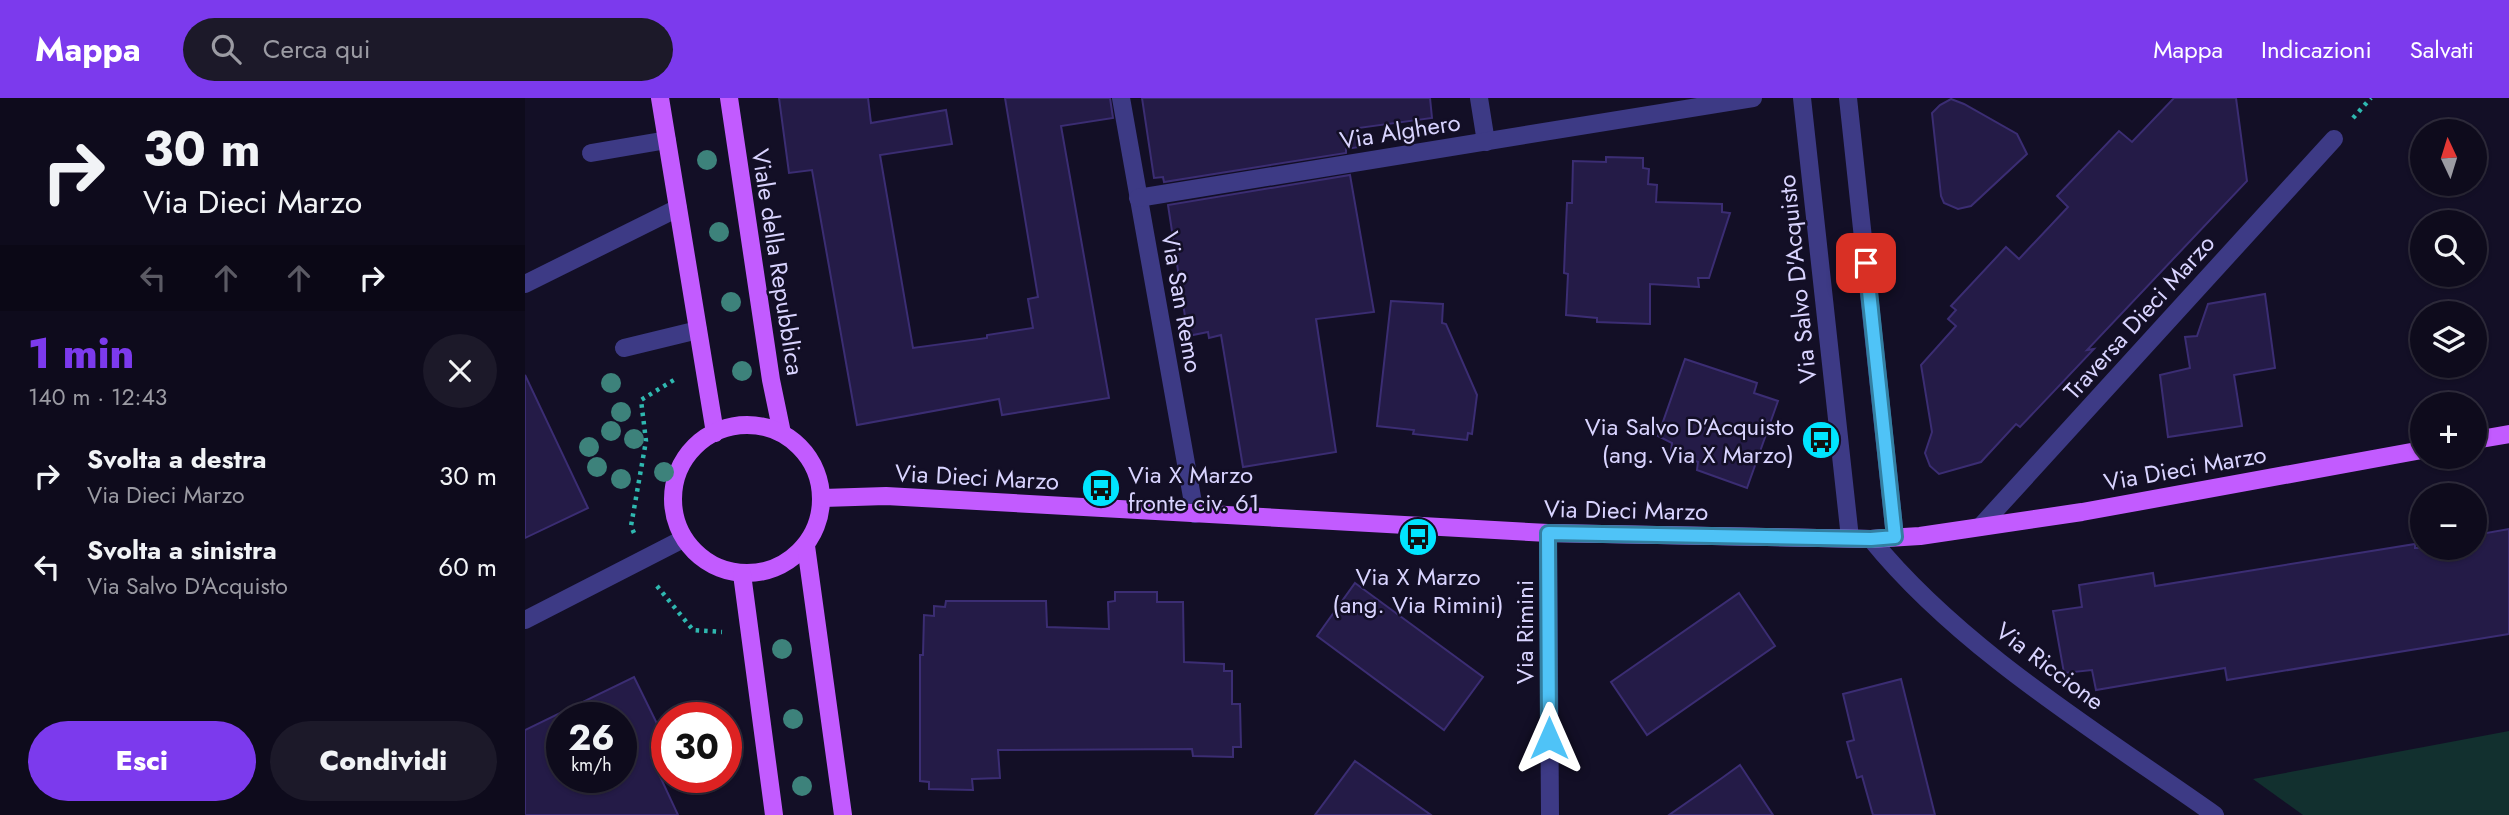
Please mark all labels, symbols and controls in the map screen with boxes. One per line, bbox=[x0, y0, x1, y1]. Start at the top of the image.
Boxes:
search box bbox=[183, 18, 673, 81]
text: Mappa bbox=[35, 26, 141, 73]
icon: search bbox=[207, 30, 245, 68]
text: Cerca qui bbox=[263, 30, 370, 68]
text: Mappa bbox=[2153, 32, 2223, 67]
text: Indicazioni bbox=[2261, 32, 2372, 67]
text: Salvati bbox=[2410, 32, 2474, 67]
street label: Via Alghero bbox=[1337, 104, 1463, 158]
text: 30 m bbox=[143, 114, 261, 184]
north arrow bbox=[2410, 119, 2487, 196]
map controls bbox=[2410, 119, 2487, 560]
icon: right bbox=[28, 126, 119, 217]
street label: Viale della Repubblica bbox=[743, 146, 813, 378]
street label: Via Salvo D'Acquisto bbox=[1769, 173, 1825, 385]
text: Via Dieci Marzo bbox=[143, 179, 362, 225]
button: search bbox=[2410, 210, 2487, 287]
street label: Traversa Dieci Marzo bbox=[2055, 227, 2223, 407]
street label: Via San Remo bbox=[1152, 229, 1212, 375]
pin bbox=[1836, 233, 1896, 293]
icon: arrive bbox=[1847, 244, 1885, 282]
icon: left bbox=[134, 259, 172, 297]
icon: ahead bbox=[207, 259, 245, 297]
icon: ahead bbox=[280, 259, 318, 297]
icon: right bbox=[353, 259, 391, 297]
button: layers bbox=[2410, 301, 2487, 378]
text: 1 min bbox=[28, 323, 134, 384]
button: close bbox=[423, 334, 497, 408]
text: 140 m · 12:43 bbox=[28, 380, 167, 414]
button: + bbox=[2410, 392, 2487, 469]
place label: Via Salvo D’Acquisto (ang. Via X Marzo) bbox=[1585, 409, 1794, 472]
bus stop icon: Via Salvo D’Acquisto (ang. Via X Marzo) bbox=[1800, 419, 1842, 461]
street label: Via Dieci Marzo bbox=[2101, 436, 2269, 500]
text: Svolta a destra bbox=[87, 440, 267, 478]
street label: Via Dieci Marzo bbox=[894, 455, 1060, 499]
icon: right bbox=[28, 457, 66, 495]
text: 30 m bbox=[439, 457, 497, 495]
place label: Via X Marzo fronte civ. 61 bbox=[1128, 457, 1260, 520]
bus stop icon: Via X Marzo fronte civ. 61 bbox=[1080, 467, 1122, 509]
text: Via Dieci Marzo bbox=[87, 478, 245, 512]
button: − bbox=[2410, 483, 2487, 560]
street label: Via Dieci Marzo bbox=[1544, 491, 1708, 529]
bus stop icon: Via X Marzo (ang. Via Rimini) bbox=[1397, 516, 1439, 558]
text: Svolta a sinistra bbox=[87, 531, 277, 569]
icon: left bbox=[28, 548, 66, 586]
text: 60 m bbox=[438, 548, 497, 586]
place label: Via X Marzo (ang. Via Rimini) bbox=[1332, 559, 1504, 622]
text: Via Salvo D'Acquisto bbox=[87, 569, 288, 603]
street label: Via Rimini bbox=[1507, 580, 1542, 684]
street label: Via Riccione bbox=[1988, 614, 2112, 718]
position arrow bbox=[1512, 701, 1586, 775]
speed limit sign: 30 bbox=[651, 702, 742, 793]
text: 26 bbox=[568, 713, 615, 763]
button: Esci bbox=[28, 721, 256, 801]
button: Condividi bbox=[270, 721, 497, 801]
text: km/h bbox=[571, 752, 612, 778]

